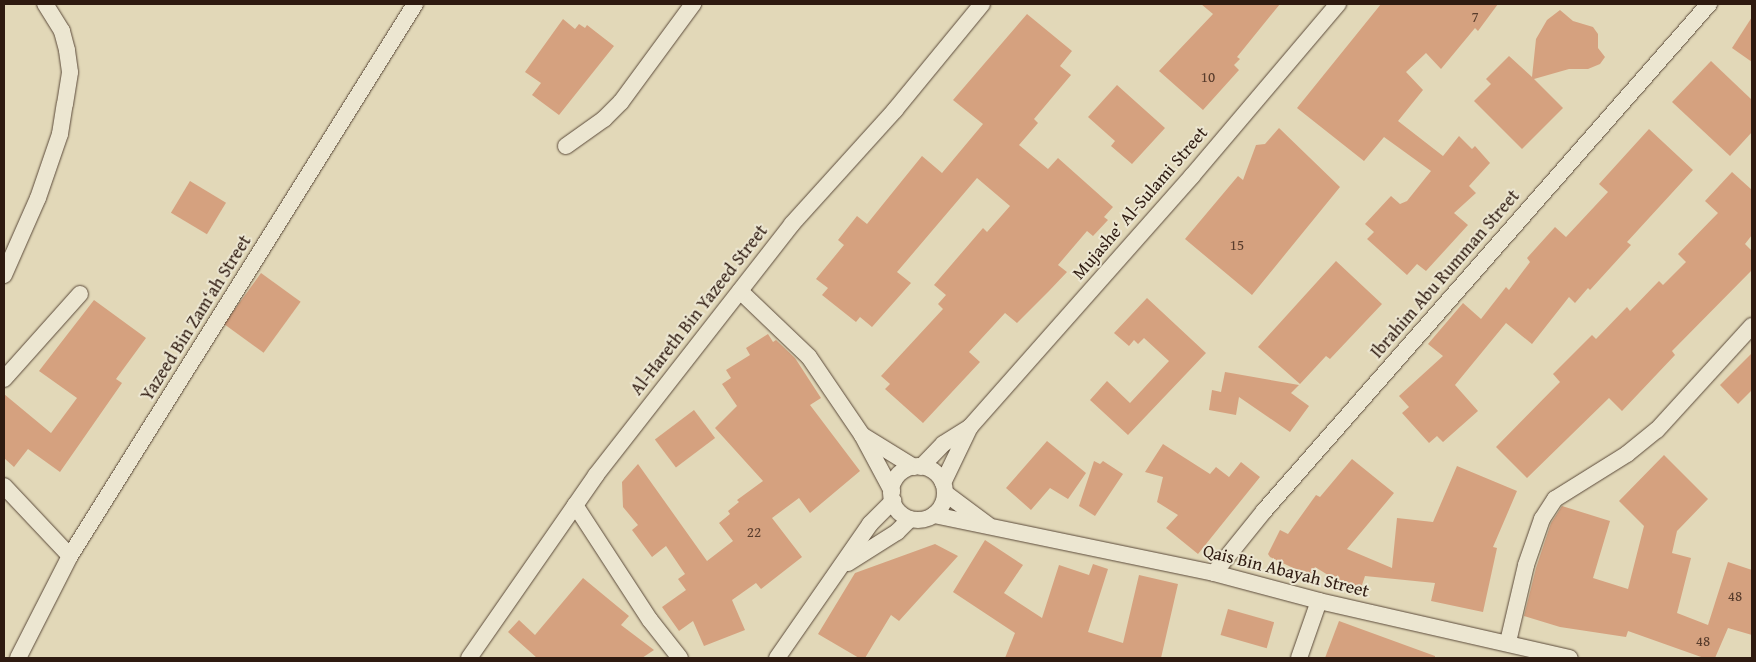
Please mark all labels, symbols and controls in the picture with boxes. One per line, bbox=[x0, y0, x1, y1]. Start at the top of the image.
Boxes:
house number: 7 bbox=[1471, 8, 1479, 26]
house number: 10 bbox=[1201, 68, 1215, 86]
street label: Mujashe‘ Al-Sulami Street bbox=[1068, 122, 1212, 284]
street label: Ibrahim Abu Rumman Street bbox=[1366, 185, 1524, 363]
street label: Al-Hareth Bin Yazeed Street bbox=[626, 221, 772, 399]
street label: Yazeed Bin Zam‘ah Street bbox=[136, 231, 256, 405]
house number: 15 bbox=[1230, 236, 1244, 254]
house number: 22 bbox=[747, 523, 761, 541]
street label: Qais Bin Abayah Street bbox=[1201, 540, 1371, 602]
house number: 48 bbox=[1728, 587, 1742, 605]
house number: 48 bbox=[1696, 632, 1710, 650]

